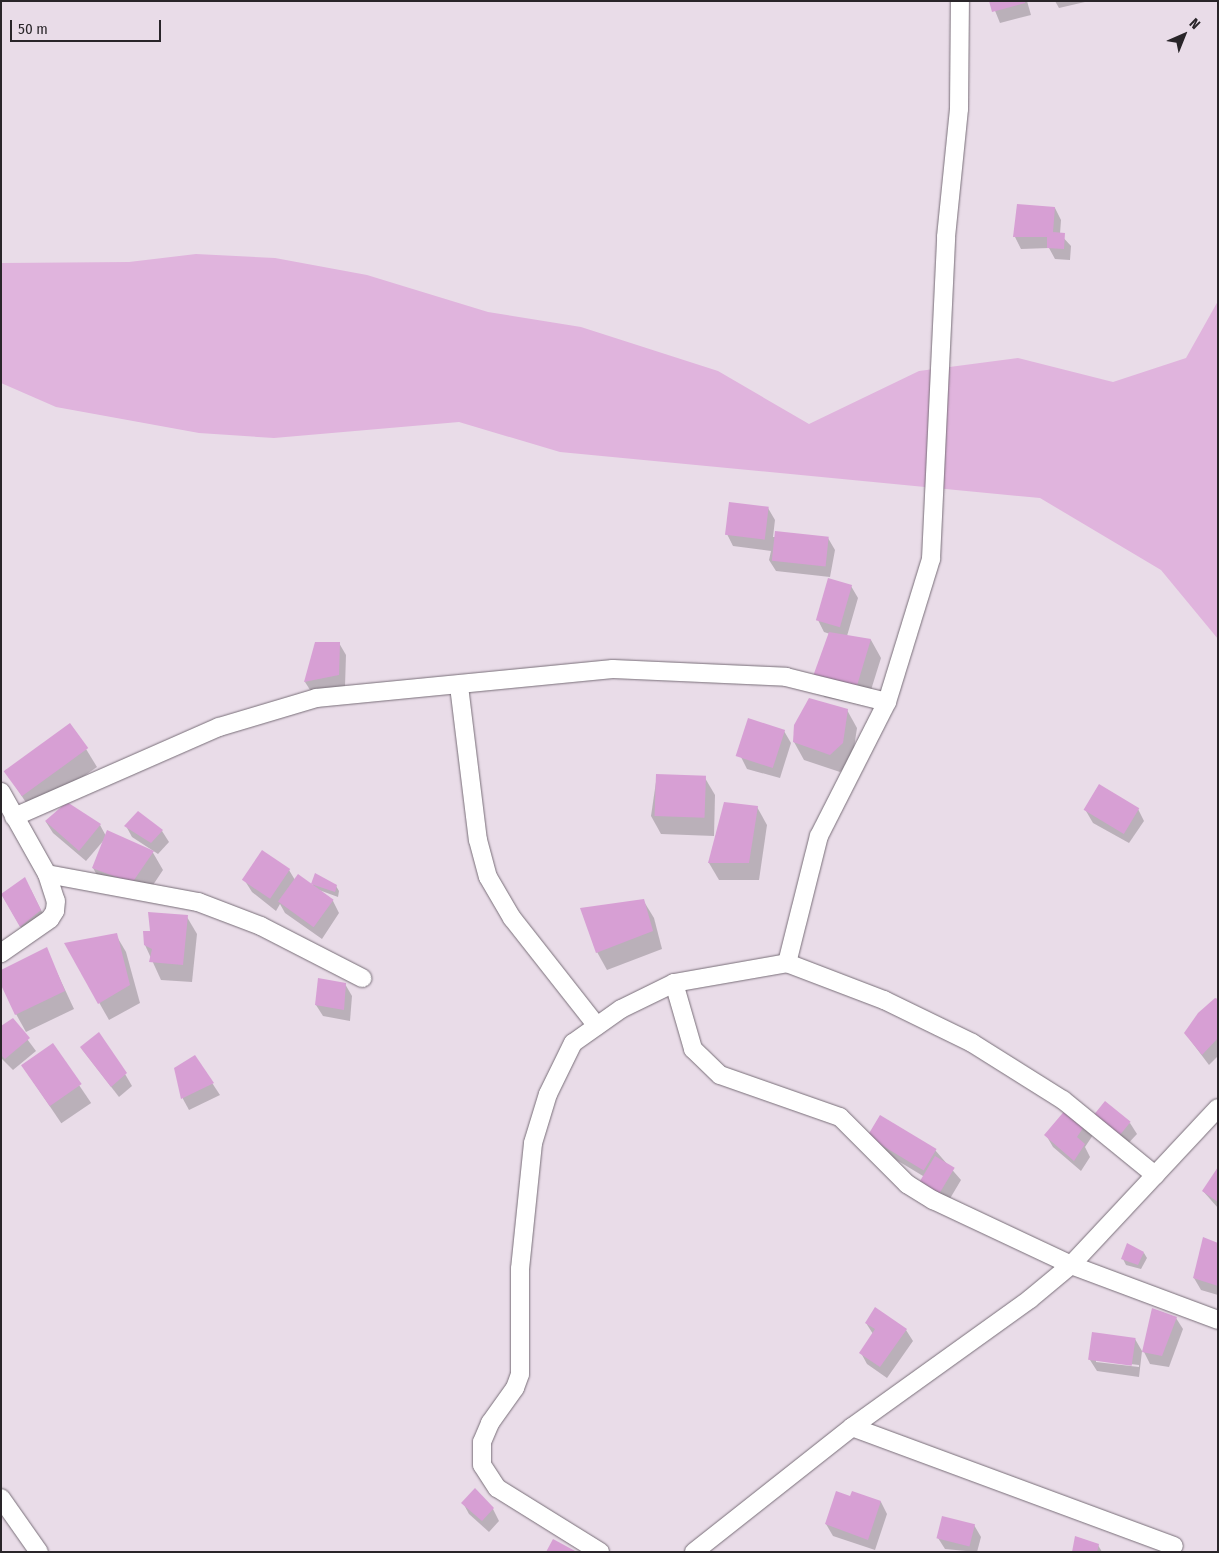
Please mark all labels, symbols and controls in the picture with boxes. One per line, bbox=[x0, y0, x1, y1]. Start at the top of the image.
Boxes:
scale bar bbox=[12, 10, 164, 42]
north arrow bbox=[1159, 10, 1209, 60]
text: N bbox=[1186, 15, 1204, 33]
text: 50 m bbox=[18, 20, 48, 38]

